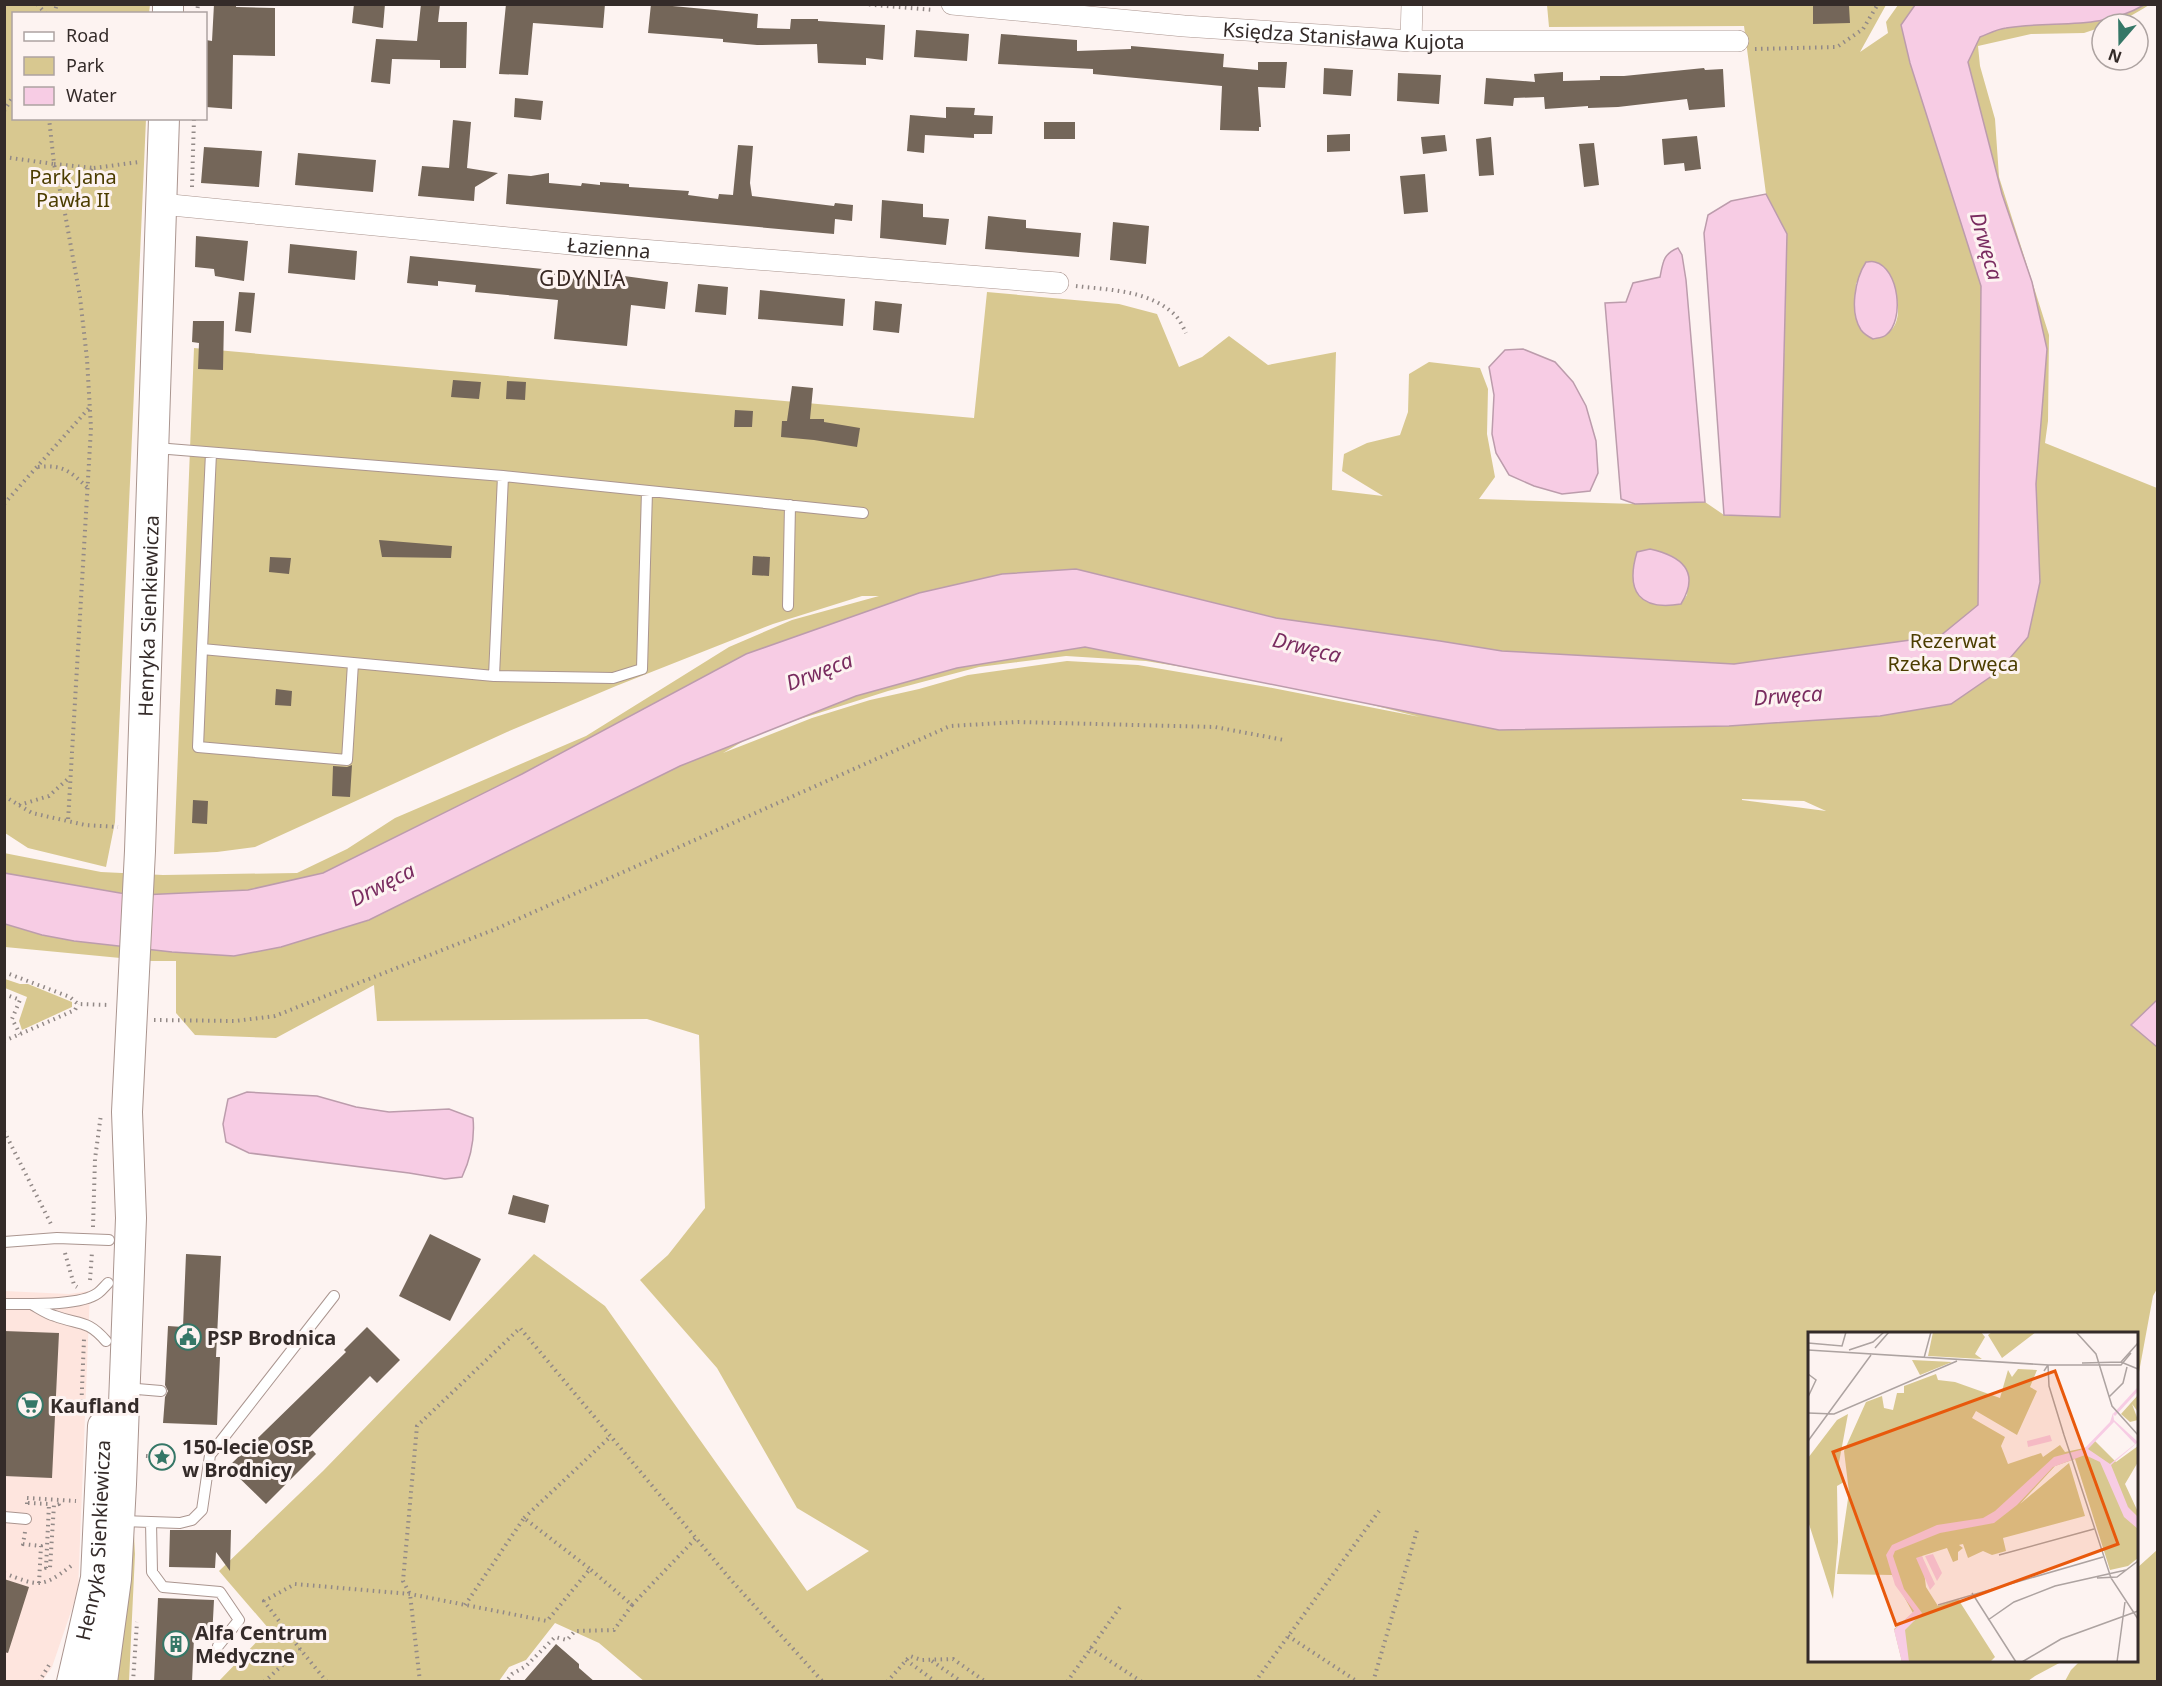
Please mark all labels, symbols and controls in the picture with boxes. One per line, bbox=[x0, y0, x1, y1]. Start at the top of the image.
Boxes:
legend bbox=[12, 12, 207, 120]
north arrow bbox=[2090, 12, 2150, 72]
street label: Księdza Stanisława Kujota bbox=[1222, 15, 1465, 55]
text: Road bbox=[66, 23, 109, 47]
text: N bbox=[2105, 44, 2125, 69]
text: Park bbox=[66, 53, 104, 77]
text: Water bbox=[66, 83, 117, 107]
park label: Park Jana Pawła II bbox=[29, 163, 117, 213]
water label: Drwęca bbox=[1964, 209, 2010, 283]
street label: Łazienna bbox=[566, 230, 652, 264]
district label: GDYNIA bbox=[539, 264, 627, 292]
street label: Henryka Sienkiewicza bbox=[131, 515, 164, 717]
water label: Drwęca bbox=[1270, 625, 1344, 669]
park label: Rezerwat Rzeka Drwęca bbox=[1888, 627, 2018, 677]
water label: Drwęca bbox=[782, 645, 857, 697]
water label: Drwęca bbox=[1752, 679, 1824, 711]
water label: Drwęca bbox=[345, 856, 419, 912]
public building icon: PSP Brodnica bbox=[173, 1322, 203, 1352]
place label: PSP Brodnica bbox=[207, 1324, 336, 1351]
inset map bbox=[1808, 1332, 2138, 1662]
supermarket icon: Kaufland bbox=[15, 1390, 45, 1420]
place label: Kaufland bbox=[50, 1392, 140, 1419]
place label: 150-lecie OSP w Brodnicy bbox=[182, 1433, 313, 1483]
street label: Henryka Sienkiewicza bbox=[69, 1439, 116, 1643]
place icon: 150-lecie OSP w Brodnicy bbox=[147, 1442, 177, 1472]
place label: Alfa Centrum Medyczne bbox=[195, 1619, 328, 1669]
building icon: Alfa Centrum Medyczne bbox=[161, 1629, 191, 1659]

